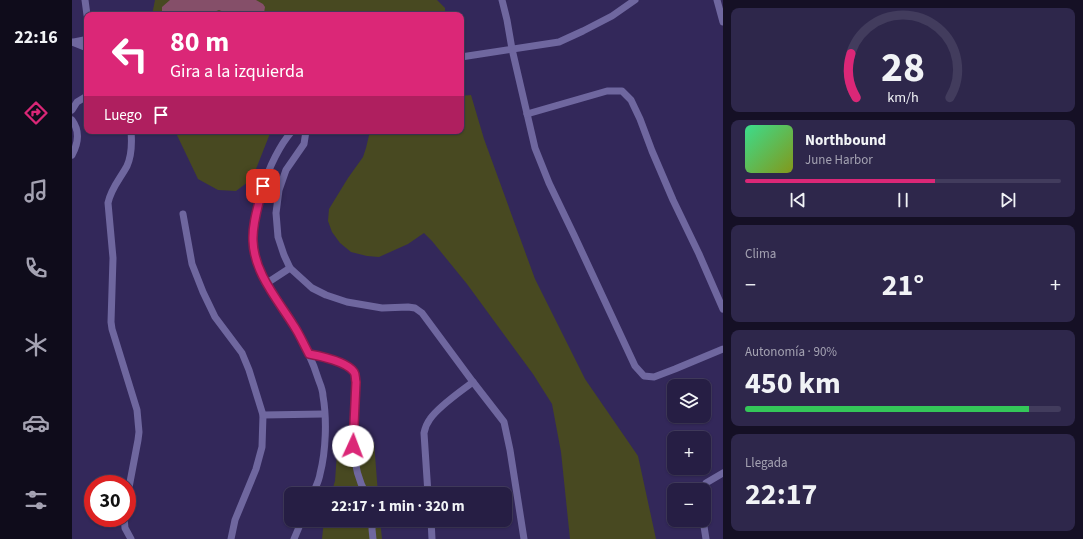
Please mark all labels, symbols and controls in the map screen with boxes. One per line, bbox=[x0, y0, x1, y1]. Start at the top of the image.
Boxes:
text: 80 m bbox=[170, 22, 229, 62]
text: 22:16 bbox=[14, 25, 58, 50]
icon: left bbox=[104, 28, 156, 80]
text: 28 bbox=[881, 38, 925, 98]
text: Gira a la izquierda bbox=[170, 59, 304, 84]
text: km/h bbox=[887, 87, 919, 108]
icon: directions bbox=[22, 99, 50, 127]
icon: arrive bbox=[150, 104, 172, 126]
text: Luego bbox=[104, 105, 142, 126]
text: Northbound bbox=[805, 130, 886, 151]
text: June Harbor bbox=[805, 151, 873, 169]
pin bbox=[246, 169, 280, 203]
icon: arrive bbox=[252, 175, 274, 197]
icon: music bbox=[22, 177, 50, 205]
icon: previous bbox=[787, 189, 809, 211]
icon: pause bbox=[892, 189, 914, 211]
icon: next bbox=[997, 189, 1019, 211]
text: Clima bbox=[745, 245, 776, 263]
icon: phone bbox=[22, 254, 50, 282]
text: 21° bbox=[882, 264, 924, 307]
text: − bbox=[745, 269, 756, 301]
text: + bbox=[1050, 269, 1061, 301]
icon: climate bbox=[22, 331, 50, 359]
text: Autonomía · 90% bbox=[745, 343, 837, 361]
text: 450 km bbox=[745, 362, 841, 405]
map controls bbox=[667, 379, 711, 527]
button: layers bbox=[667, 379, 711, 423]
icon: car bbox=[22, 409, 50, 437]
position arrow bbox=[332, 425, 374, 467]
button: + bbox=[667, 431, 711, 475]
text: Llegada bbox=[745, 454, 788, 472]
text: 22:17 bbox=[745, 473, 817, 516]
speed limit sign: 30 bbox=[84, 475, 136, 527]
button: − bbox=[667, 483, 711, 527]
icon: filters bbox=[22, 486, 50, 514]
text: 22:17 · 1 min · 320 m bbox=[331, 496, 465, 517]

